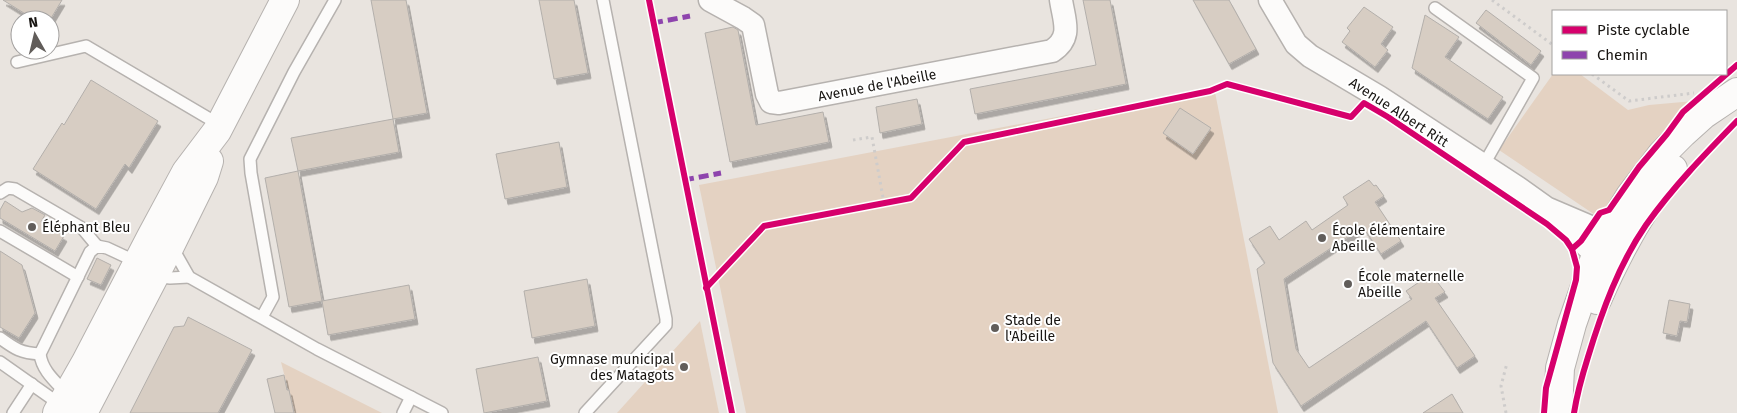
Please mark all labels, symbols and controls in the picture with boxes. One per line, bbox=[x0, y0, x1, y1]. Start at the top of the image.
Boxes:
north arrow bbox=[10, 10, 60, 60]
legend bbox=[1552, 10, 1727, 75]
text: N bbox=[27, 14, 39, 32]
text: Piste cyclable bbox=[1597, 21, 1690, 39]
text: Chemin bbox=[1597, 46, 1648, 64]
street label: Avenue de l'Abeille bbox=[817, 66, 938, 105]
street label: Avenue Albert Ritt bbox=[1346, 74, 1452, 151]
place label: Éléphant Bleu bbox=[42, 218, 130, 236]
marker: Éléphant Bleu bbox=[26, 221, 38, 233]
place label: École élémentaire Abeille bbox=[1332, 221, 1445, 255]
marker: École élémentaire Abeille bbox=[1316, 232, 1328, 244]
place label: École maternelle Abeille bbox=[1358, 267, 1464, 301]
marker: École maternelle Abeille bbox=[1342, 278, 1354, 290]
place label: Stade de l'Abeille bbox=[1005, 312, 1061, 345]
marker: Stade de l'Abeille bbox=[989, 322, 1001, 334]
place label: Gymnase municipal des Matagots bbox=[550, 351, 674, 384]
marker: Gymnase municipal des Matagots bbox=[678, 361, 690, 373]

